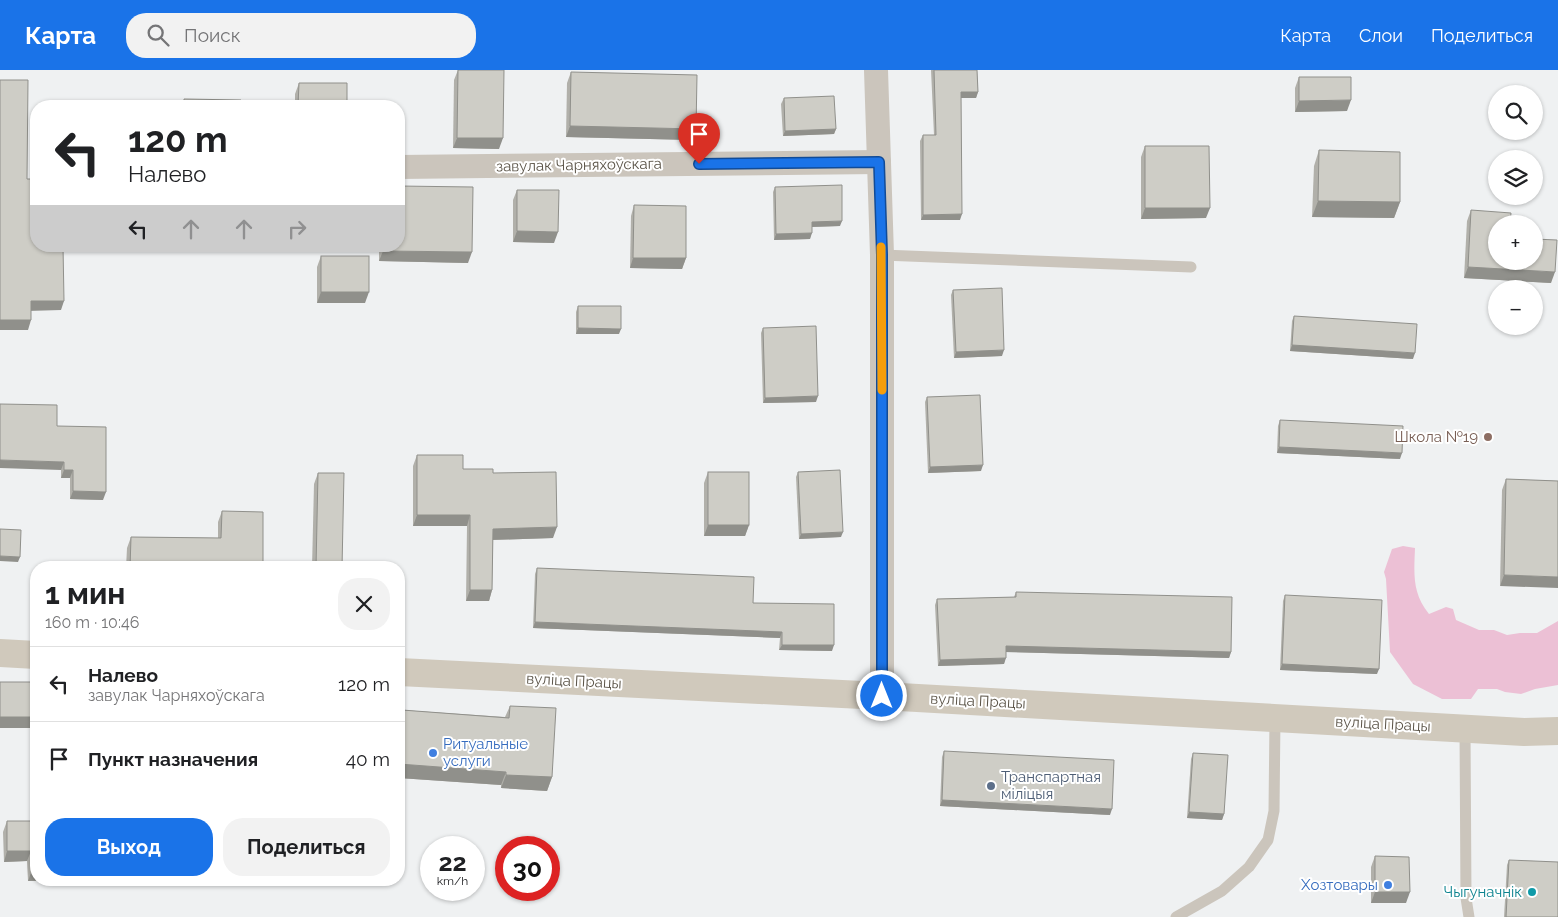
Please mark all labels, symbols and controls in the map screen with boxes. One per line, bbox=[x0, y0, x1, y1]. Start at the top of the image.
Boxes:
search box bbox=[126, 13, 476, 58]
text: Карта bbox=[25, 21, 96, 50]
icon: search bbox=[144, 21, 172, 49]
text: Поиск bbox=[184, 24, 241, 46]
text: Карта bbox=[1280, 25, 1331, 46]
text: Слои bbox=[1359, 25, 1403, 46]
text: Поделиться bbox=[1431, 25, 1533, 46]
map controls bbox=[1488, 85, 1543, 335]
button: search bbox=[1488, 85, 1543, 140]
pin bbox=[678, 113, 720, 164]
text: 120 m bbox=[128, 119, 228, 160]
icon: left bbox=[45, 120, 110, 185]
icon: arrive bbox=[685, 120, 713, 148]
button: layers bbox=[1488, 150, 1543, 205]
street label: завулак Чарняхоўскага bbox=[496, 155, 662, 175]
text: Налево bbox=[128, 161, 206, 187]
icon: left bbox=[124, 215, 152, 243]
icon: ahead bbox=[177, 215, 205, 243]
icon: ahead bbox=[230, 215, 258, 243]
icon: right bbox=[283, 215, 311, 243]
button: + bbox=[1488, 215, 1543, 270]
button: − bbox=[1488, 280, 1543, 335]
place label: Школа №19 bbox=[1395, 428, 1478, 446]
marker: Школа №19 bbox=[1482, 431, 1494, 443]
text: 1 мин bbox=[45, 576, 125, 611]
button: close bbox=[338, 578, 390, 630]
text: 160 m · 10:46 bbox=[45, 613, 139, 632]
text: Налево bbox=[88, 664, 158, 686]
position arrow bbox=[855, 669, 907, 721]
icon: left bbox=[45, 670, 73, 698]
street label: вуліца Працы bbox=[526, 670, 622, 692]
text: 120 m bbox=[338, 673, 390, 695]
text: завулак Чарняхоўскага bbox=[88, 686, 265, 705]
street label: вуліца Працы bbox=[930, 690, 1026, 712]
street label: вуліца Працы bbox=[1335, 713, 1431, 735]
place label: Ритуальные услуги bbox=[443, 735, 528, 770]
icon: arrive bbox=[45, 745, 73, 773]
marker: Ритуальные услуги bbox=[427, 747, 439, 759]
text: Пункт назначения bbox=[88, 748, 258, 770]
text: 40 m bbox=[346, 748, 390, 770]
place label: Транспартная міліцыя bbox=[1001, 768, 1101, 803]
marker: Транспартная міліцыя bbox=[985, 780, 997, 792]
button: Выход bbox=[45, 818, 213, 876]
button: Поделиться bbox=[223, 818, 390, 876]
speed limit sign: 30 bbox=[495, 836, 560, 901]
text: 22 bbox=[438, 847, 467, 877]
text: km/h bbox=[437, 874, 468, 888]
place label: Хозтовары bbox=[1301, 876, 1378, 894]
marker: Хозтовары bbox=[1382, 879, 1394, 891]
place label: Чыгуначнік bbox=[1443, 883, 1522, 901]
marker: Чыгуначнік bbox=[1526, 886, 1538, 898]

